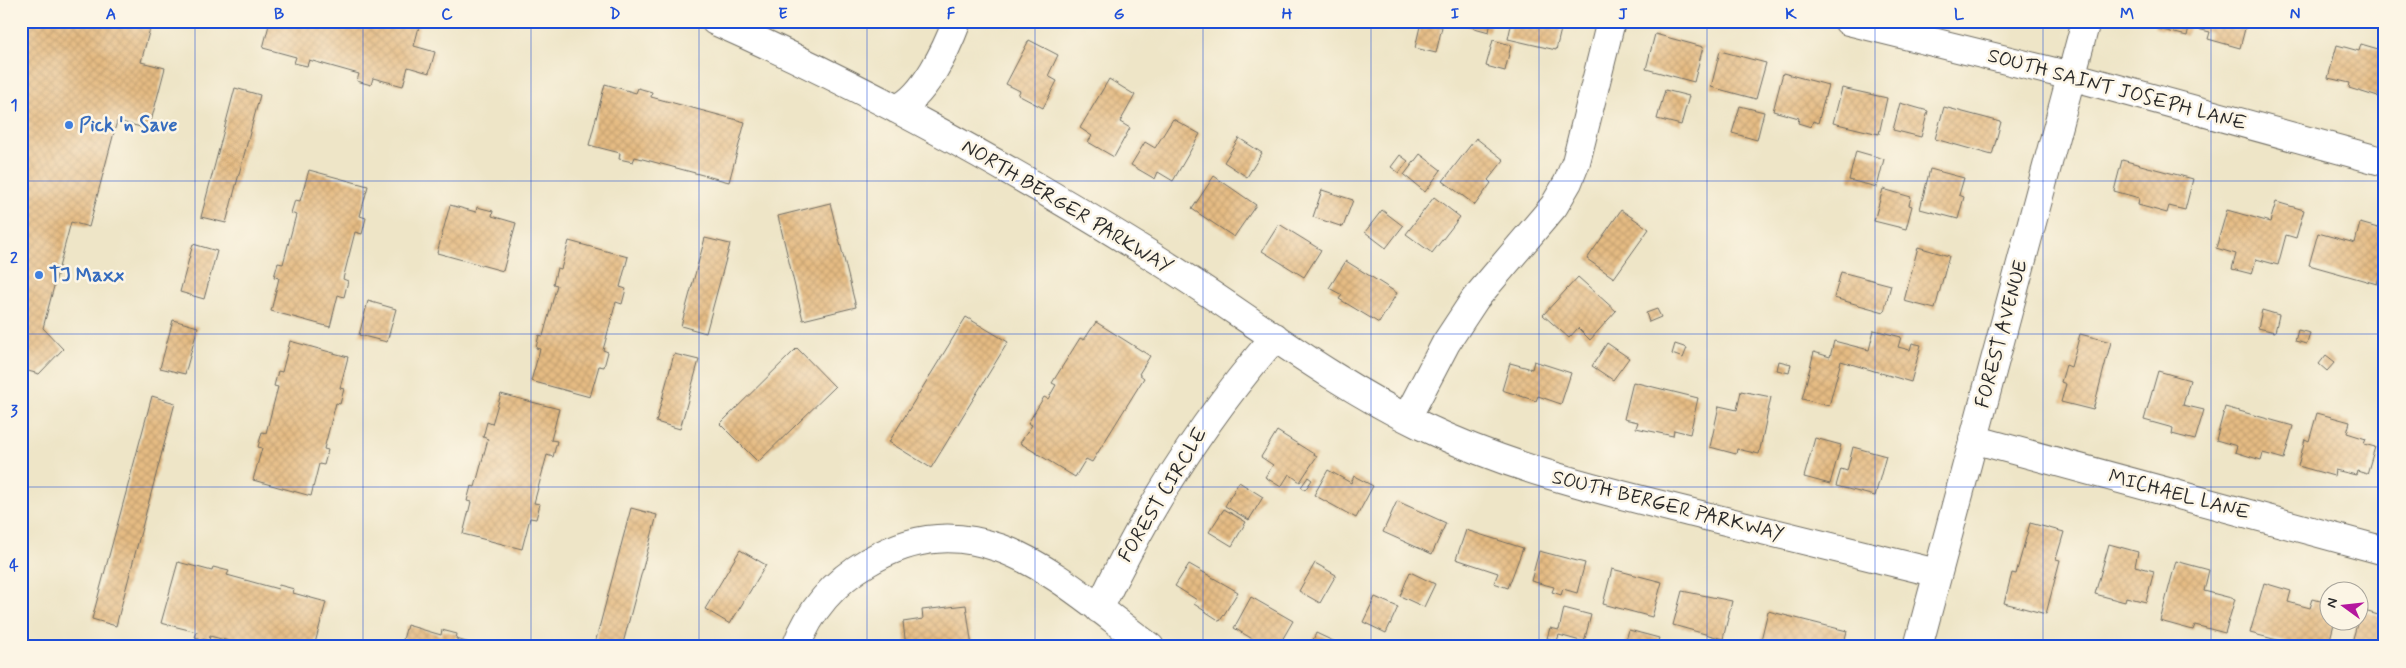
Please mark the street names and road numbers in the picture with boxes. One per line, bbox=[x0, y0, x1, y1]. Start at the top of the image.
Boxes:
street label: SOUTH SAINT JOSEPH LANE bbox=[1985, 42, 2249, 138]
street label: NORTH BERGER PARKWAY bbox=[956, 133, 1178, 281]
street label: FOREST AVENUE bbox=[1969, 257, 2035, 411]
street label: FOREST CIRCLE bbox=[1112, 423, 1214, 567]
street label: MICHAEL LANE bbox=[2105, 463, 2253, 527]
street label: SOUTH BERGER PARKWAY bbox=[1549, 464, 1787, 548]

